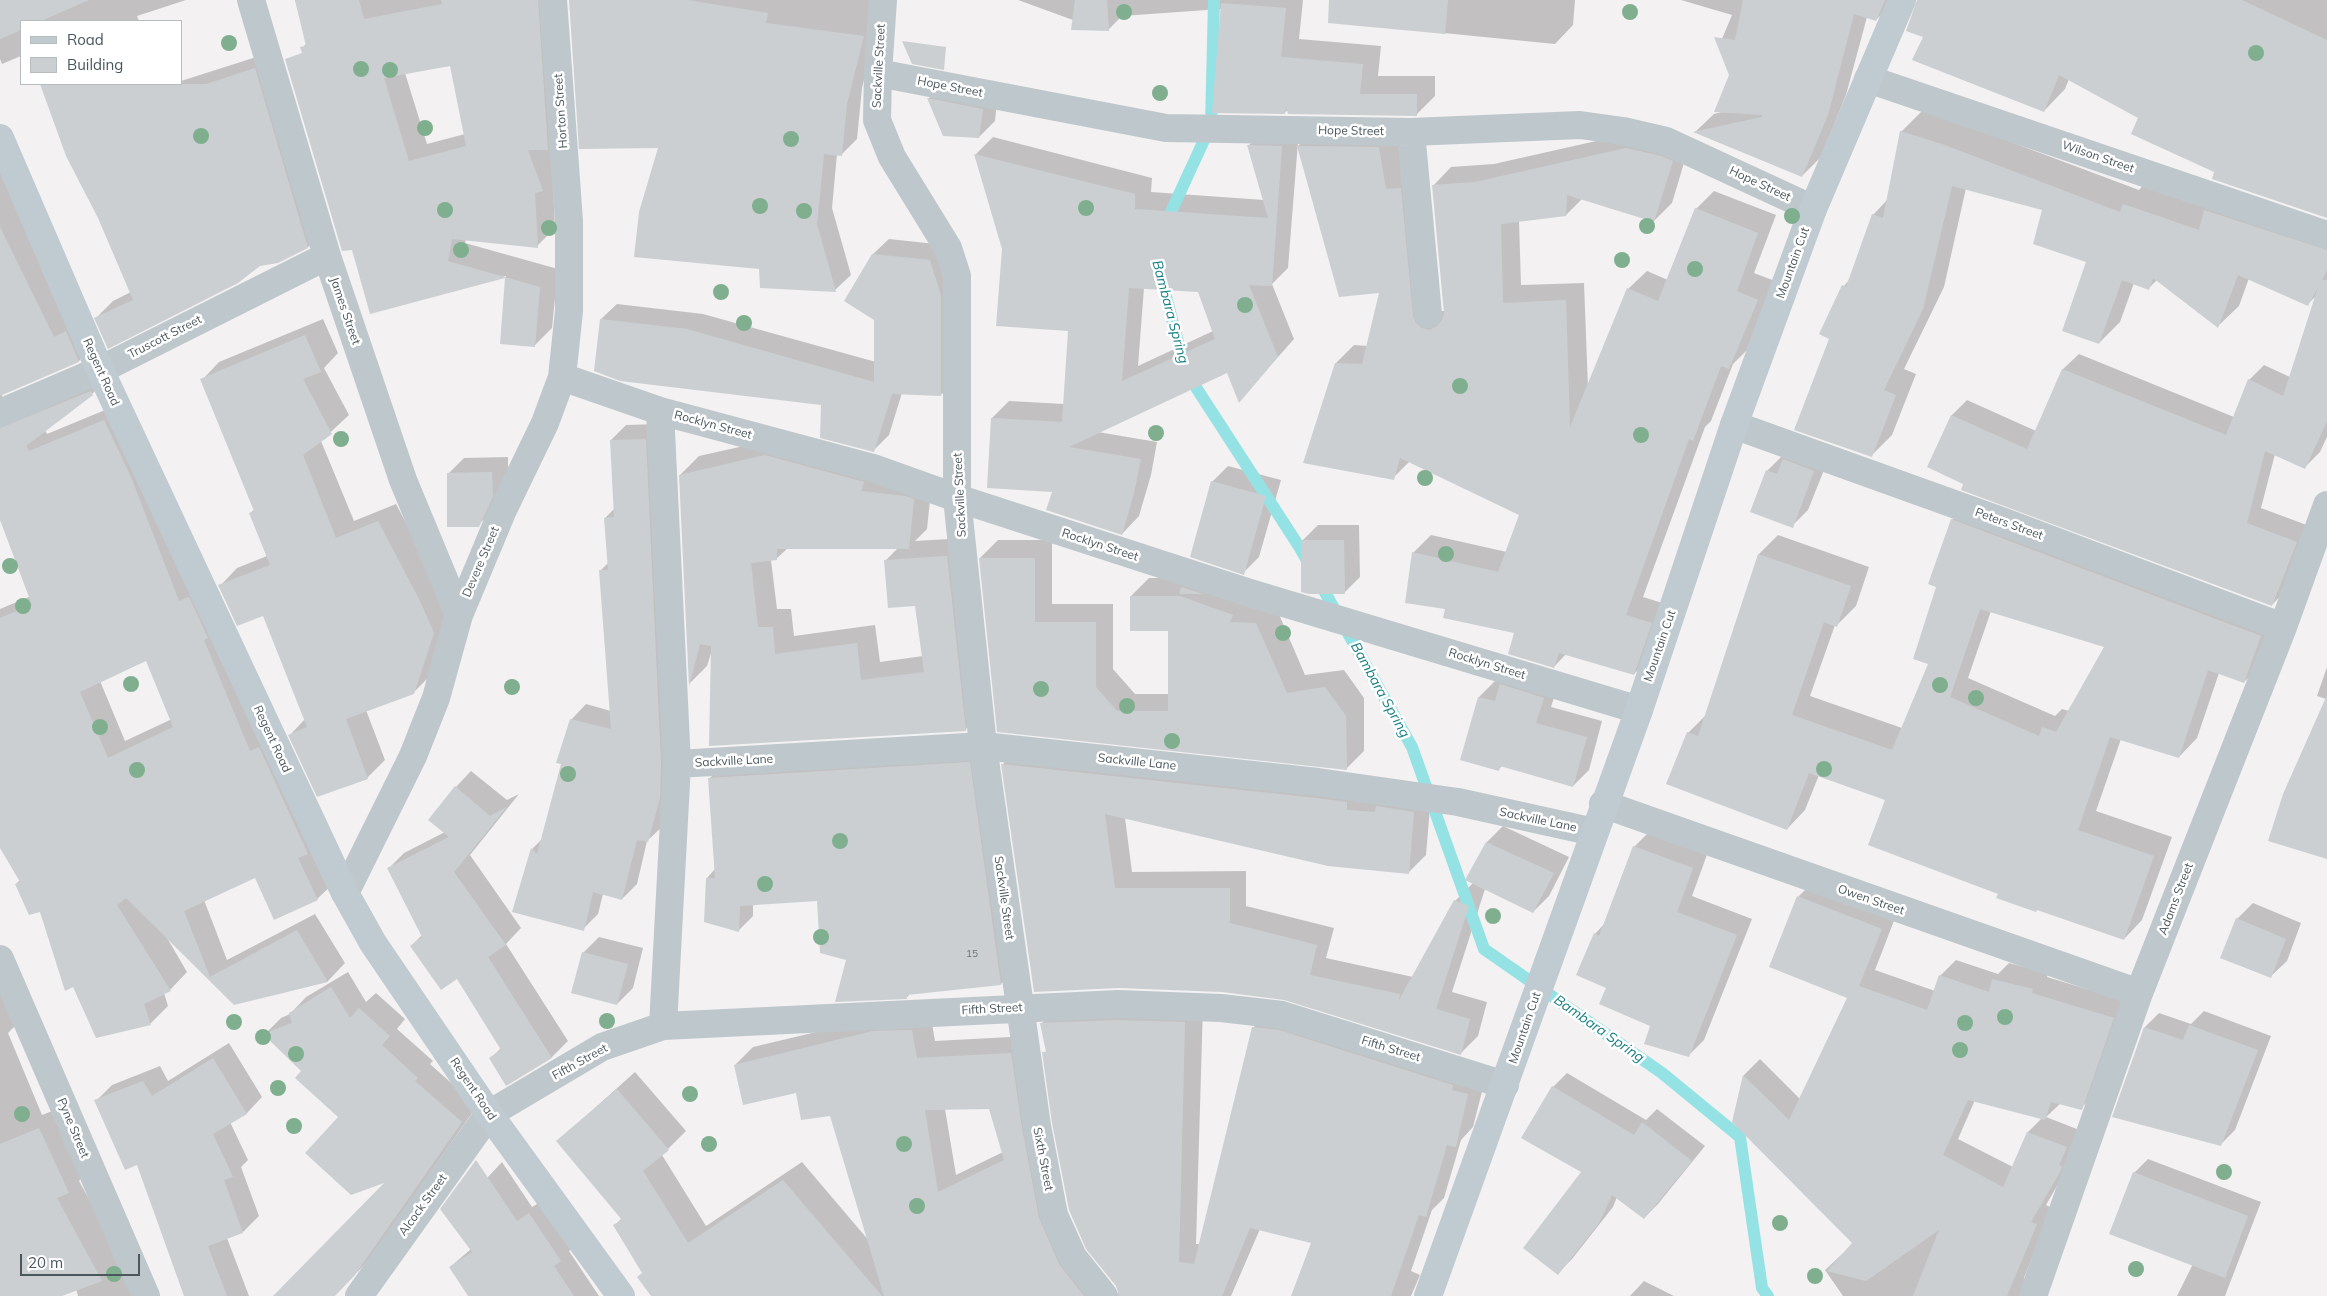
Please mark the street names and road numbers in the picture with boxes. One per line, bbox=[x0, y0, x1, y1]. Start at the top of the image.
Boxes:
street label: Sackville Street bbox=[870, 23, 888, 109]
street label: Horton Street bbox=[551, 73, 571, 149]
street label: Hope Street bbox=[916, 74, 984, 100]
street label: Hope Street bbox=[1318, 123, 1384, 139]
street label: Wilson Street bbox=[2060, 138, 2136, 176]
street label: Hope Street bbox=[1727, 164, 1793, 204]
street label: Mountain Cut bbox=[1773, 225, 1813, 301]
street label: James Street bbox=[327, 275, 363, 347]
street label: Truscott Street bbox=[126, 312, 204, 362]
street label: Regent Road bbox=[80, 336, 122, 408]
street label: Rocklyn Street bbox=[673, 408, 753, 442]
street label: Sackville Street bbox=[951, 452, 969, 538]
street label: Peters Street bbox=[1973, 505, 2045, 543]
street label: Devere Street bbox=[460, 525, 502, 599]
street label: Rocklyn Street bbox=[1060, 526, 1140, 564]
street label: Mountain Cut bbox=[1641, 608, 1679, 684]
street label: Rocklyn Street bbox=[1447, 645, 1527, 683]
street label: Regent Road bbox=[250, 703, 294, 775]
street label: Sackville Lane bbox=[1097, 751, 1177, 773]
street label: Sackville Lane bbox=[694, 752, 774, 770]
street label: Sackville Lane bbox=[1498, 805, 1578, 835]
street label: Sackville Street bbox=[991, 855, 1017, 941]
street label: Adams Street bbox=[2156, 861, 2196, 937]
street label: Owen Street bbox=[1836, 882, 1906, 918]
street label: Mountain Cut bbox=[1506, 990, 1544, 1066]
street label: Fifth Street bbox=[961, 1000, 1023, 1018]
street label: Fifth Street bbox=[1360, 1033, 1422, 1065]
street label: Fifth Street bbox=[550, 1041, 610, 1083]
street label: Regent Road bbox=[447, 1055, 499, 1123]
street label: Pyne Street bbox=[54, 1096, 92, 1160]
street label: Sixth Street bbox=[1030, 1126, 1056, 1192]
street label: Alcock Street bbox=[396, 1171, 450, 1239]

